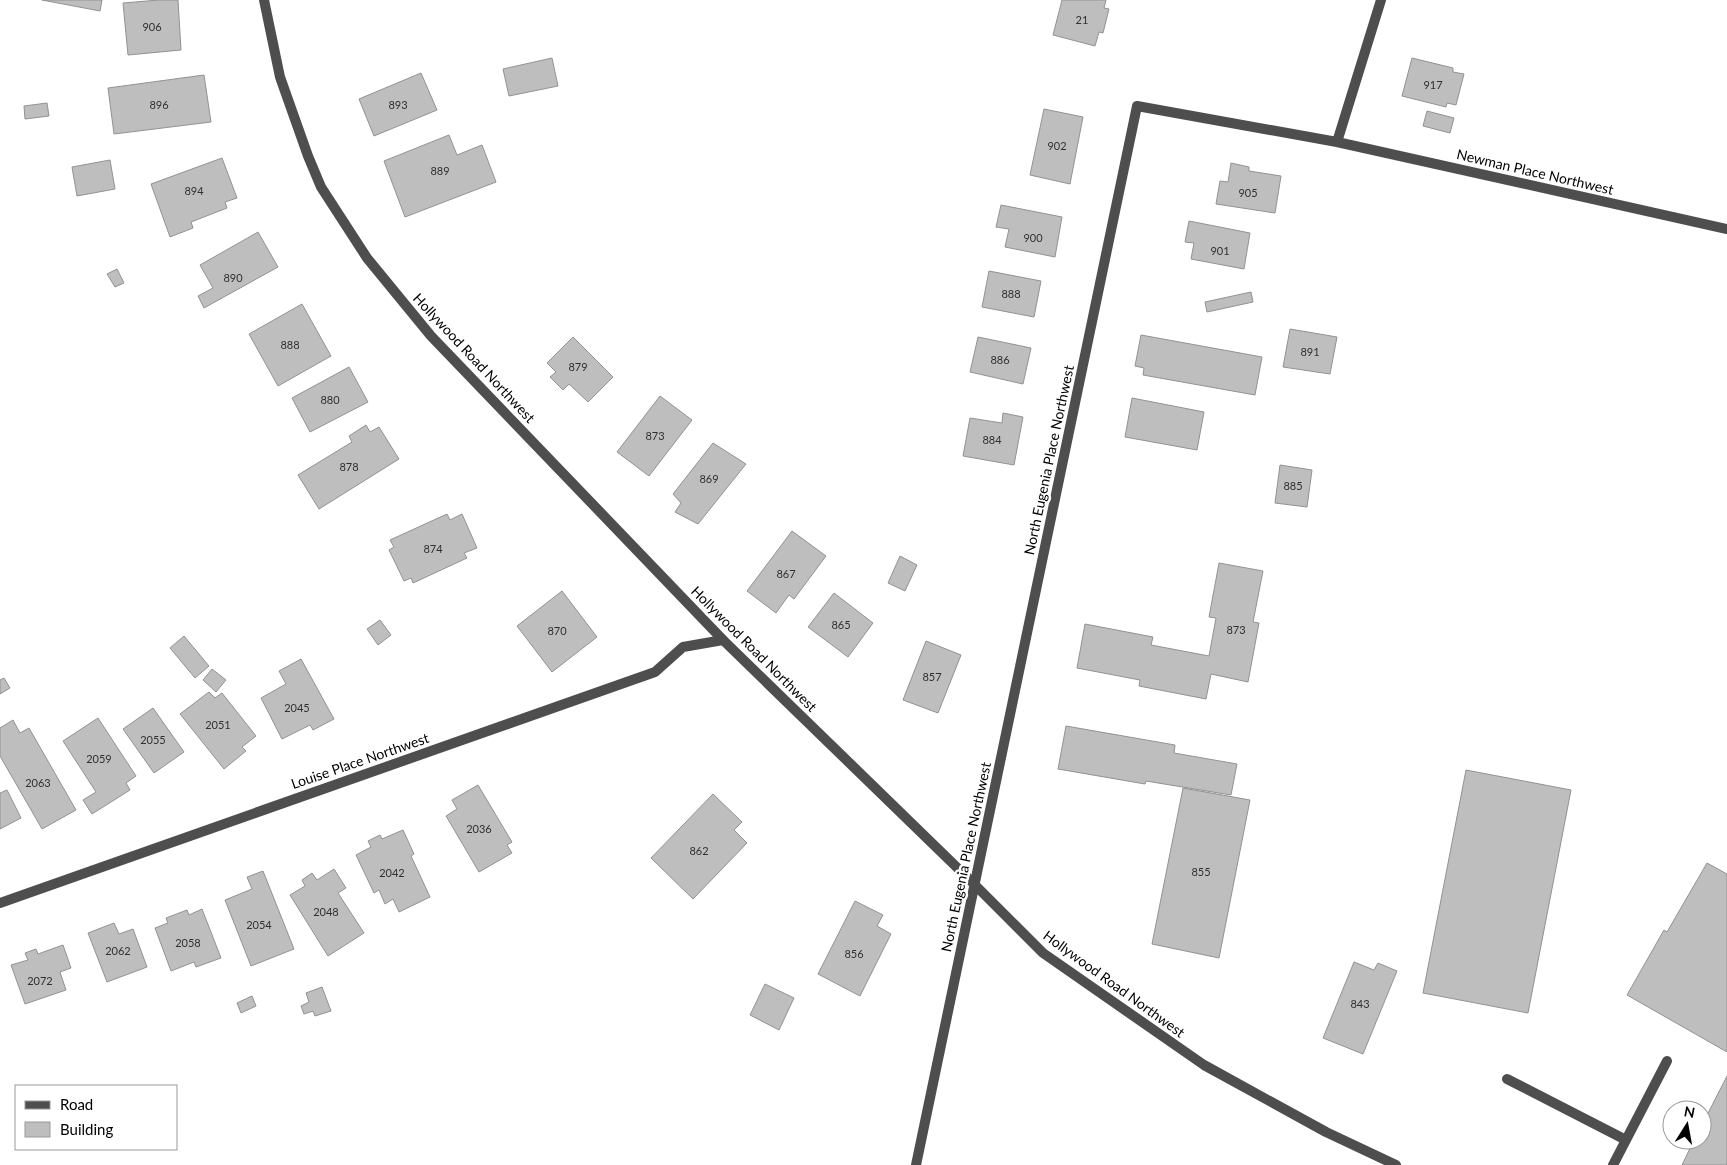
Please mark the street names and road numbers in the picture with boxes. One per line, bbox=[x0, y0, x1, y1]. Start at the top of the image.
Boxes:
street label: Newman Place Northwest bbox=[1455, 145, 1615, 198]
street label: Hollywood Road Northwest bbox=[410, 289, 539, 426]
street label: North Eugenia Place Northwest bbox=[1020, 363, 1077, 556]
street label: Hollywood Road Northwest bbox=[688, 582, 821, 715]
street label: Louise Place Northwest bbox=[289, 729, 431, 792]
street label: North Eugenia Place Northwest bbox=[937, 760, 994, 953]
street label: Hollywood Road Northwest bbox=[1040, 927, 1188, 1041]

